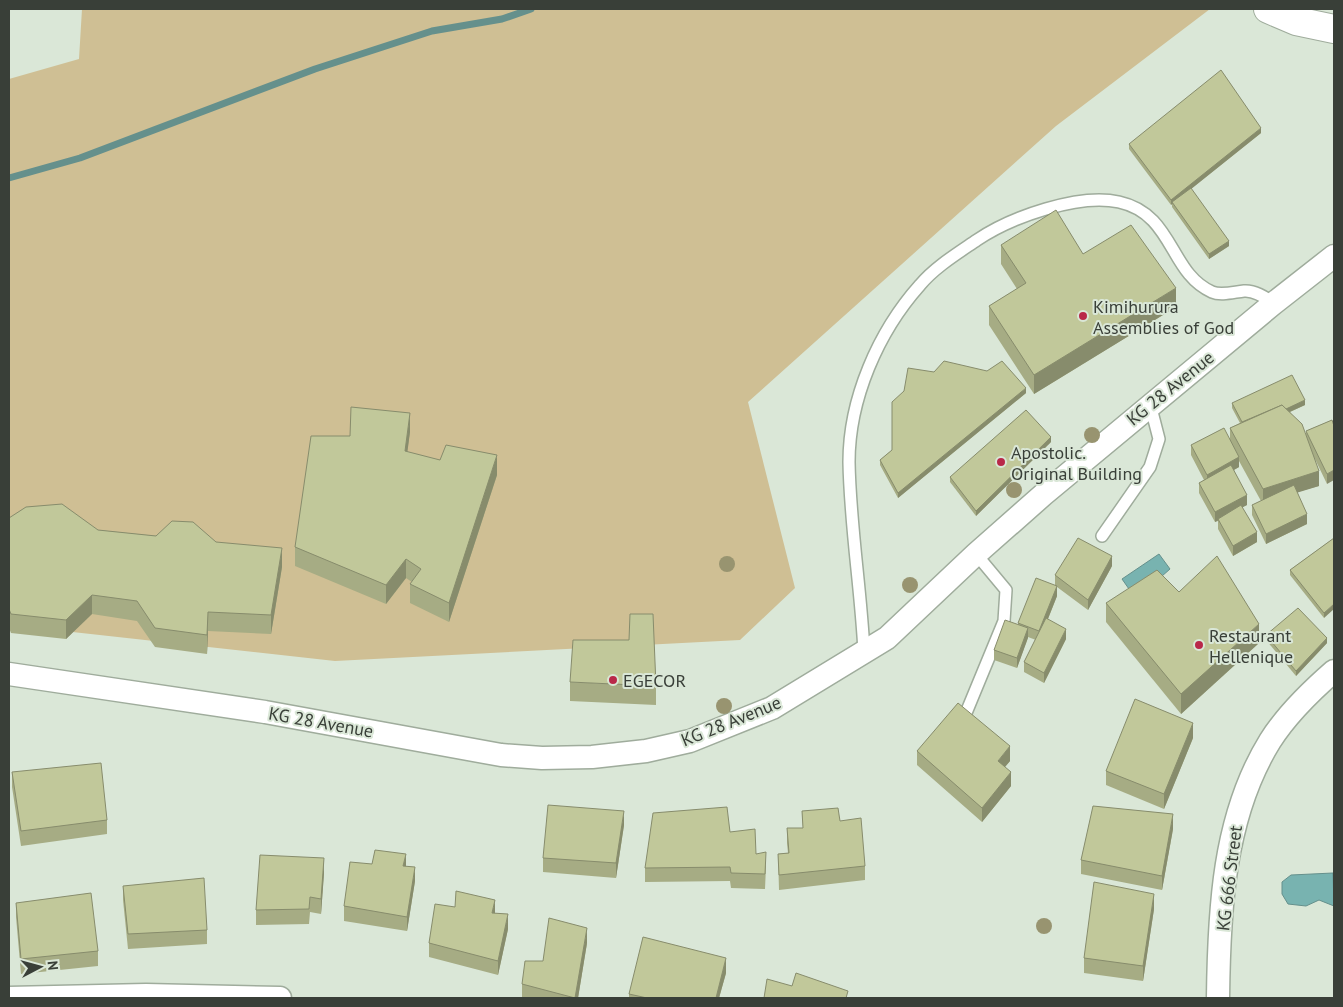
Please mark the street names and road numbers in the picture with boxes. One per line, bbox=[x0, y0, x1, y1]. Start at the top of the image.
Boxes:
street label: KG 28 Avenue bbox=[1122, 346, 1218, 430]
street label: KG 28 Avenue bbox=[678, 690, 784, 752]
street label: KG 28 Avenue bbox=[267, 701, 375, 743]
street label: KG 666 Street bbox=[1211, 824, 1247, 932]

